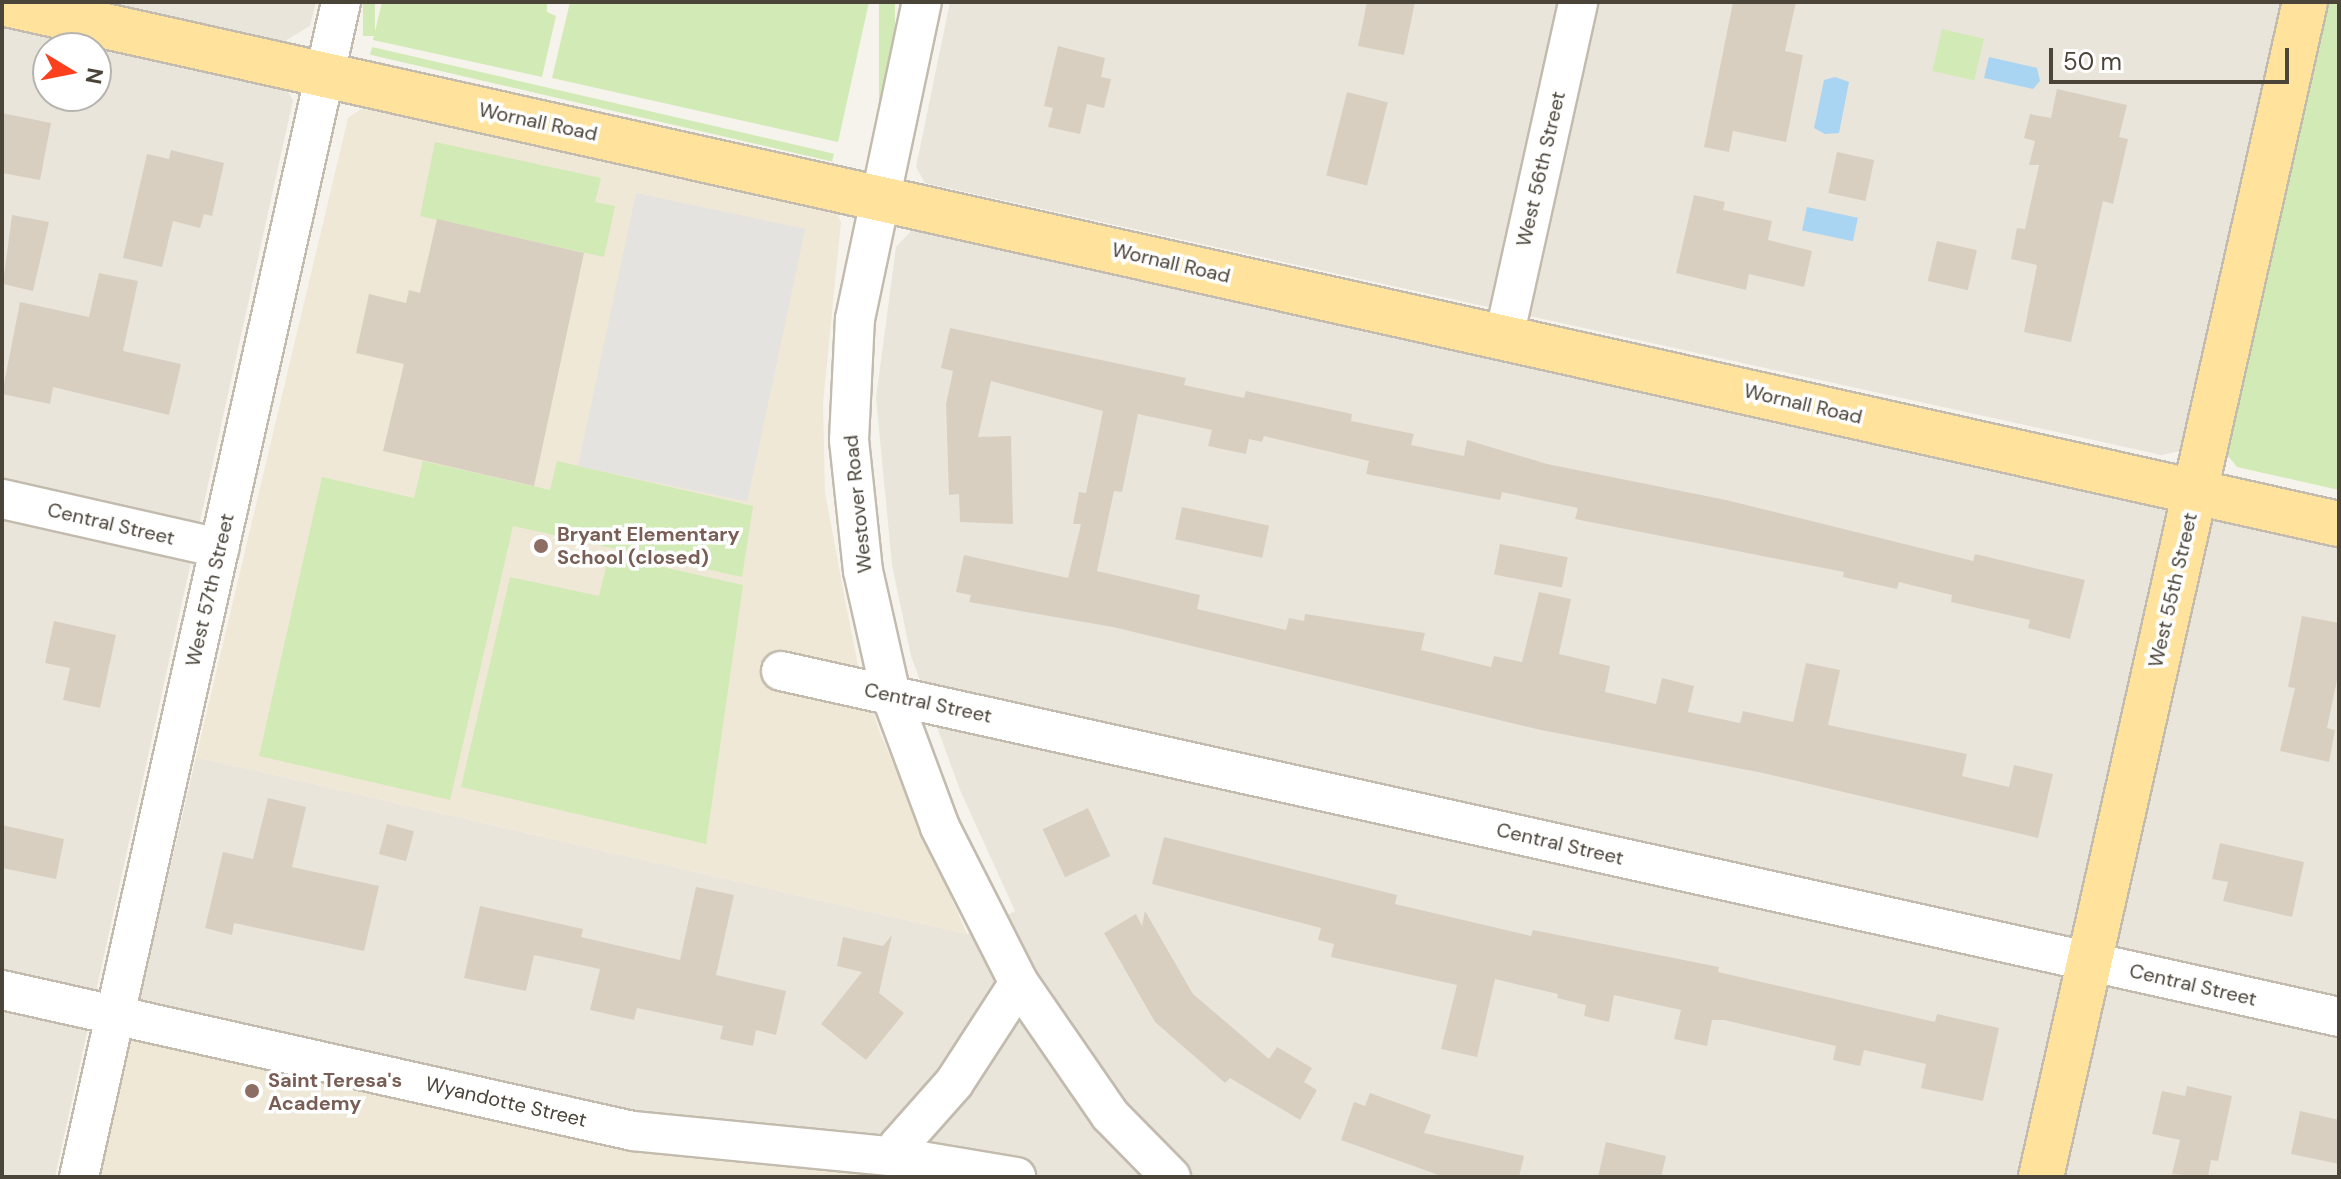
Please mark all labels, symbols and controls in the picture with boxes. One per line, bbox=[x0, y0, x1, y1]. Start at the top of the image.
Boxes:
north arrow bbox=[32, 32, 112, 112]
scale bar bbox=[2053, 32, 2293, 82]
text: 50 m bbox=[2063, 46, 2122, 77]
text: N bbox=[78, 65, 110, 86]
street label: West 56th Street bbox=[1511, 89, 1571, 249]
street label: Wornall Road bbox=[476, 98, 600, 146]
street label: Wornall Road bbox=[1109, 238, 1233, 288]
street label: Wornall Road bbox=[1741, 379, 1865, 429]
street label: Westover Road bbox=[839, 434, 877, 574]
street label: Central Street bbox=[45, 498, 177, 550]
street label: West 55th Street bbox=[2144, 510, 2202, 670]
street label: West 57th Street bbox=[181, 511, 239, 669]
place label: Bryant Elementary School (closed) bbox=[557, 522, 740, 569]
marker: Bryant Elementary School (closed) bbox=[532, 537, 550, 555]
street label: Central Street bbox=[862, 678, 994, 728]
street label: Central Street bbox=[1494, 818, 1626, 870]
street label: Central Street bbox=[2127, 959, 2259, 1011]
place label: Saint Teresa's Academy bbox=[268, 1068, 402, 1115]
street label: Wyandotte Street bbox=[423, 1072, 589, 1132]
marker: Saint Teresa's Academy bbox=[243, 1082, 261, 1100]

